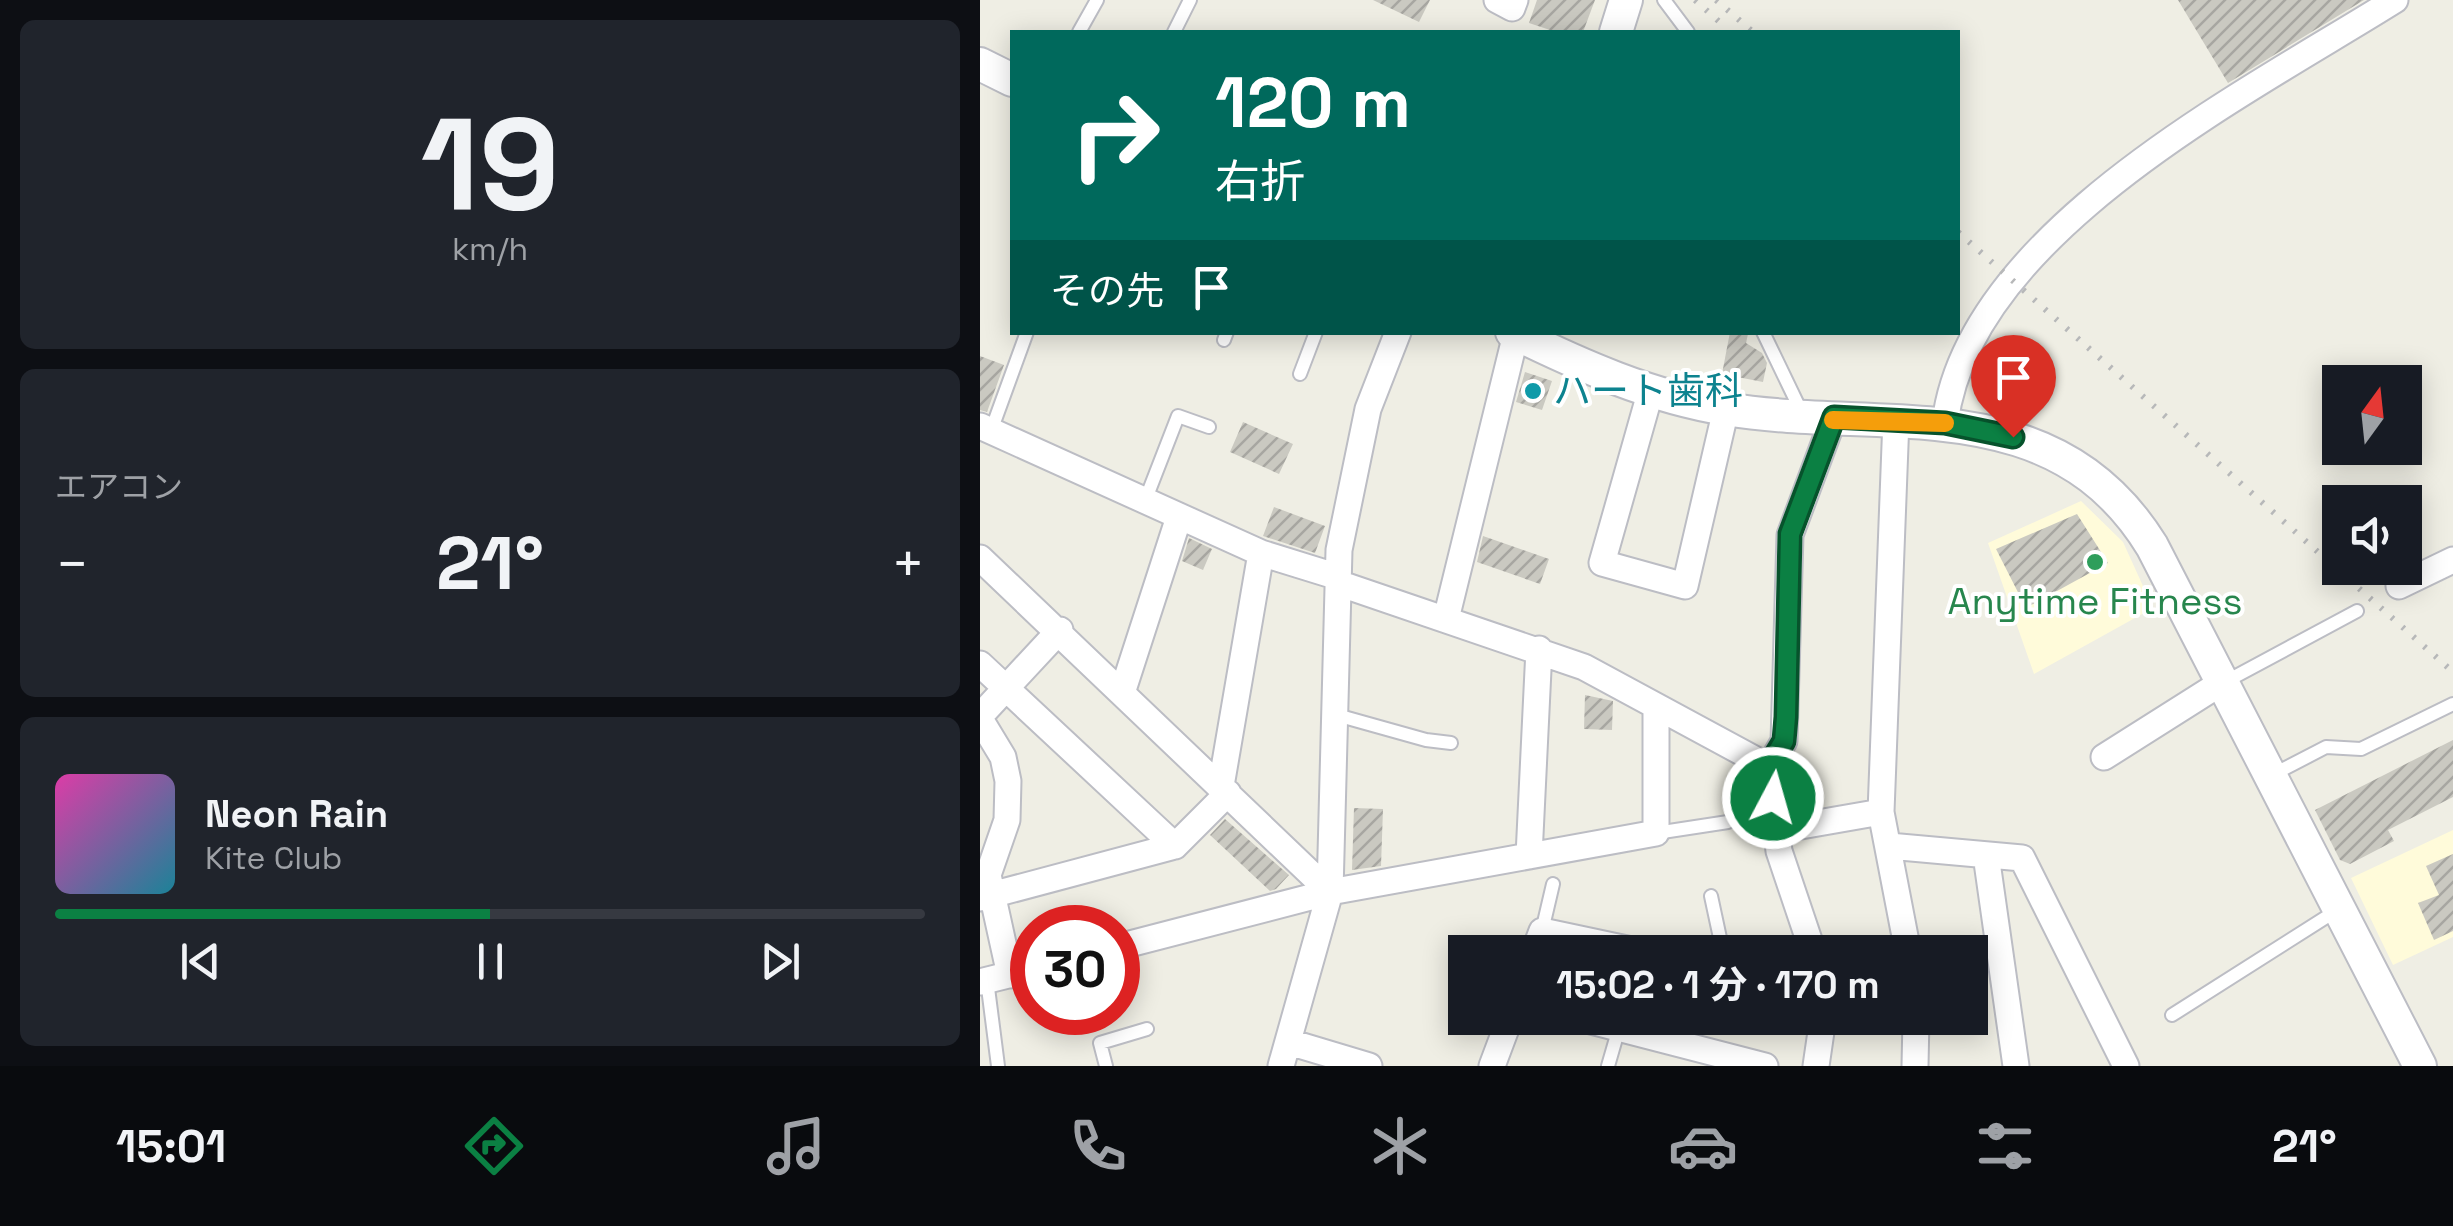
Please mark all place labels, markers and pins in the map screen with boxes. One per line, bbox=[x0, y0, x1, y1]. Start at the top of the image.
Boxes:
pin bbox=[1971, 335, 2056, 438]
place label: ハート歯科 bbox=[1553, 367, 1743, 415]
marker: ハート歯科 bbox=[1522, 380, 1544, 402]
marker: Anytime Fitness bbox=[2084, 551, 2106, 573]
place label: Anytime Fitness bbox=[1947, 577, 2243, 625]

